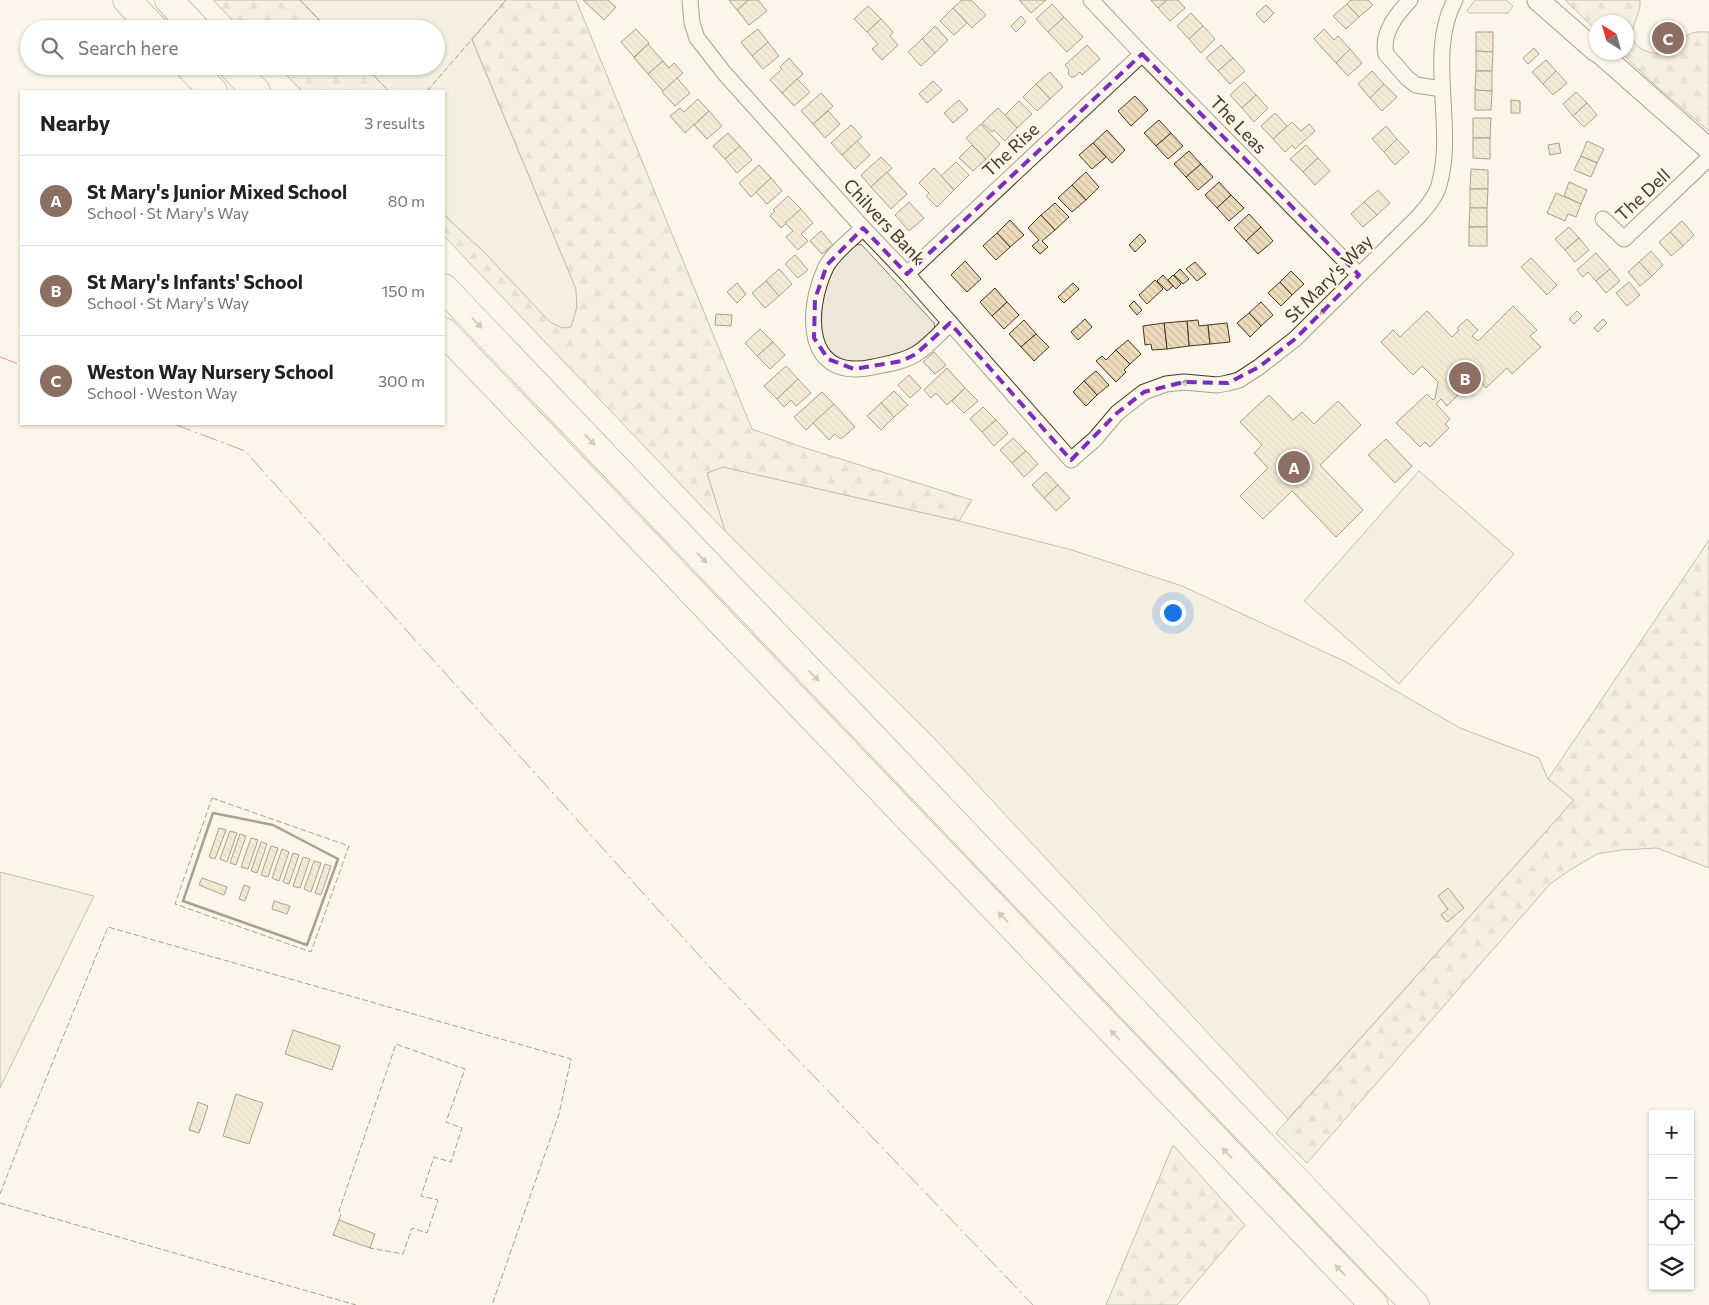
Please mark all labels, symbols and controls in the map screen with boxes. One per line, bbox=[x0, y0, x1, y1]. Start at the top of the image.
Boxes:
north arrow bbox=[1589, 15, 1634, 60]
pin: C bbox=[1652, 19, 1684, 57]
search box bbox=[20, 20, 445, 75]
icon: search bbox=[38, 34, 66, 62]
text: Search here bbox=[78, 36, 178, 59]
street label: The Leas bbox=[1206, 91, 1272, 158]
text: Nearby bbox=[40, 110, 110, 135]
text: 3 results bbox=[364, 113, 425, 132]
street label: The Rise bbox=[978, 118, 1043, 181]
street label: The Dell bbox=[1610, 163, 1674, 225]
street label: Chilvers Bank bbox=[839, 174, 930, 269]
text: St Mary's Junior Mixed School bbox=[87, 180, 347, 203]
text: A bbox=[50, 191, 62, 210]
text: 80 m bbox=[388, 191, 425, 210]
text: School · St Mary's Way bbox=[87, 203, 249, 222]
street label: St Mary's Way bbox=[1280, 230, 1377, 327]
text: St Mary's Infants' School bbox=[87, 270, 303, 293]
text: B bbox=[51, 281, 61, 300]
text: 150 m bbox=[382, 281, 425, 300]
text: School · St Mary's Way bbox=[87, 293, 249, 312]
one-way arrow bbox=[1319, 304, 1331, 316]
one-way arrow bbox=[471, 317, 483, 329]
pin: B bbox=[1449, 359, 1481, 397]
text: Weston Way Nursery School bbox=[87, 360, 334, 383]
text: C bbox=[51, 371, 61, 390]
text: 300 m bbox=[378, 371, 425, 390]
one-way arrow bbox=[1180, 379, 1196, 387]
text: School · Weston Way bbox=[87, 383, 238, 402]
one-way arrow bbox=[584, 434, 596, 446]
pin: A bbox=[1278, 448, 1310, 486]
one-way arrow bbox=[696, 552, 708, 564]
your location bbox=[1160, 600, 1186, 626]
one-way arrow bbox=[808, 669, 820, 681]
one-way arrow bbox=[997, 912, 1009, 924]
one-way arrow bbox=[1109, 1029, 1121, 1041]
map controls bbox=[1649, 1110, 1694, 1290]
button: + bbox=[1649, 1110, 1694, 1155]
one-way arrow bbox=[1221, 1147, 1233, 1159]
button: − bbox=[1649, 1155, 1694, 1200]
button: locate bbox=[1649, 1200, 1694, 1245]
button: layers bbox=[1649, 1245, 1694, 1290]
one-way arrow bbox=[1334, 1264, 1346, 1276]

